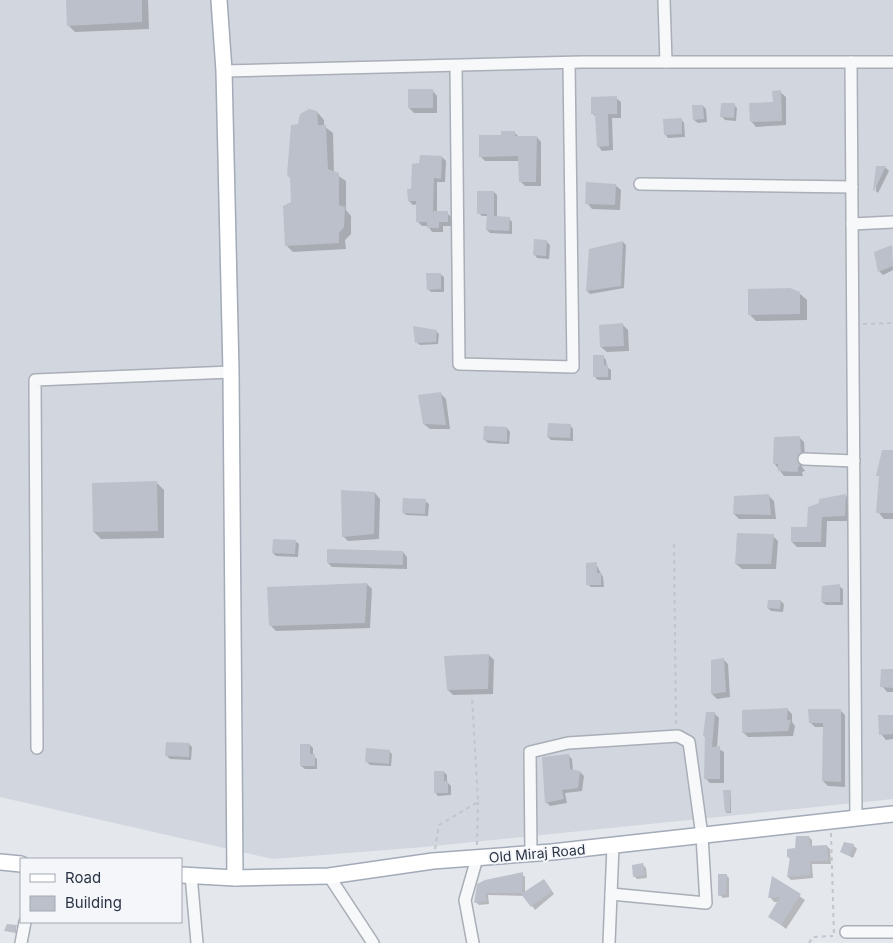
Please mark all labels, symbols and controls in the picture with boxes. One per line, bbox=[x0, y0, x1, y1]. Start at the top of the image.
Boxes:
street label: Old Miraj Road bbox=[488, 840, 586, 866]
legend bbox=[20, 858, 182, 923]
text: Road bbox=[65, 868, 101, 887]
text: Building bbox=[65, 893, 122, 912]

